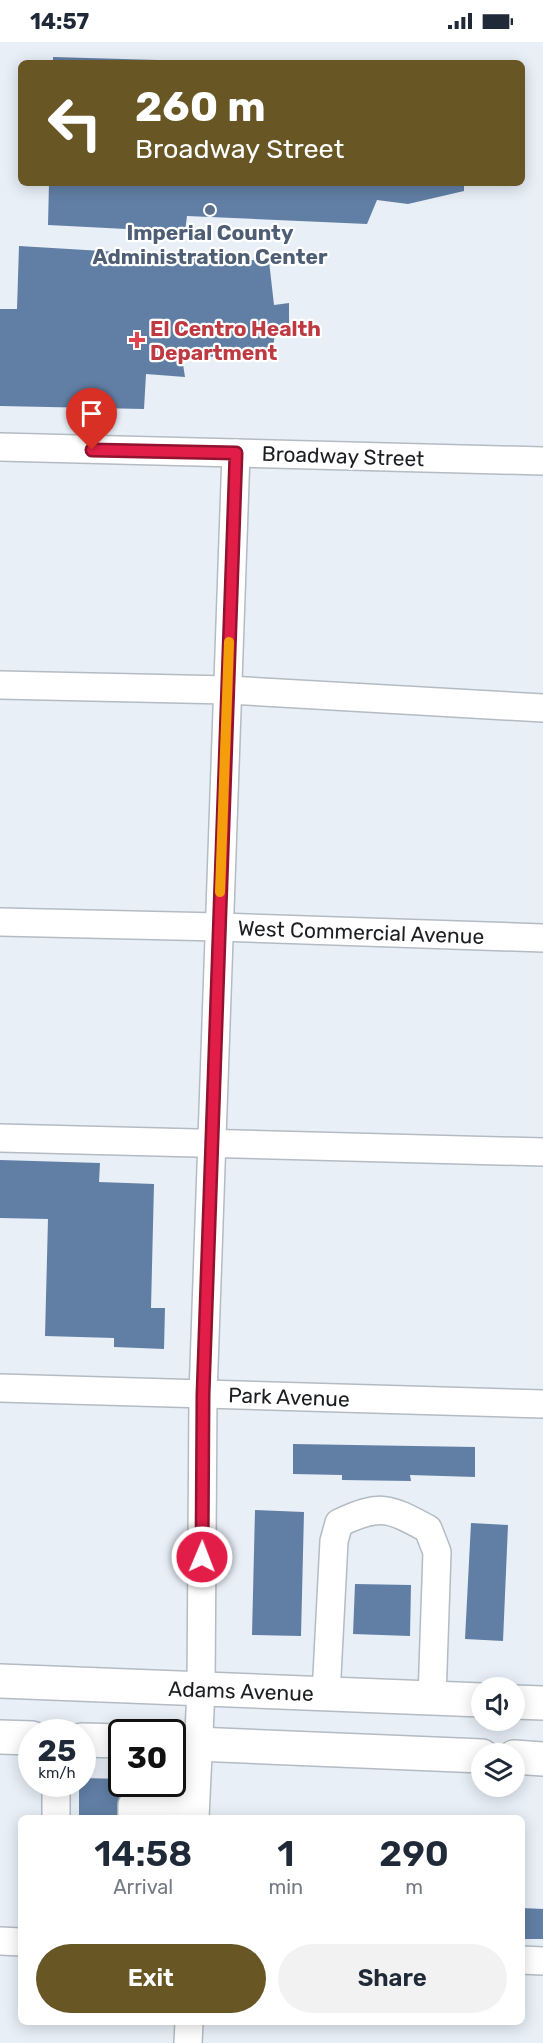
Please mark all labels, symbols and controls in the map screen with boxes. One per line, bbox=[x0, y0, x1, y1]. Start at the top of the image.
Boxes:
text: 14:57 bbox=[30, 8, 89, 35]
text: 260 m bbox=[135, 82, 266, 132]
icon: left bbox=[36, 84, 114, 162]
text: Broadway Street bbox=[135, 133, 344, 165]
marker: Imperial County Administration Center bbox=[203, 203, 217, 217]
place label: Imperial County Administration Center bbox=[93, 220, 328, 269]
place label: El Centro Health Department bbox=[150, 316, 321, 365]
marker: El Centro Health Department bbox=[128, 331, 146, 349]
pin bbox=[66, 388, 117, 450]
icon: arrive bbox=[75, 397, 108, 430]
street label: Broadway Street bbox=[261, 441, 425, 471]
street label: West Commercial Avenue bbox=[237, 915, 485, 949]
street label: Park Avenue bbox=[228, 1382, 350, 1412]
position arrow bbox=[170, 1525, 234, 1589]
street label: Adams Avenue bbox=[168, 1676, 314, 1706]
map controls bbox=[471, 1677, 525, 1797]
button: sound bbox=[471, 1677, 525, 1731]
speed limit sign: 30 bbox=[108, 1719, 186, 1797]
text: 25 bbox=[38, 1733, 76, 1769]
button: layers bbox=[471, 1743, 525, 1797]
text: km/h bbox=[38, 1764, 76, 1782]
text: 14:58 bbox=[94, 1832, 192, 1875]
text: 1 bbox=[277, 1832, 294, 1875]
text: 290 bbox=[379, 1832, 449, 1875]
text: Arrival bbox=[113, 1875, 173, 1899]
text: min bbox=[268, 1875, 303, 1899]
text: m bbox=[405, 1875, 423, 1899]
button: Exit bbox=[36, 1944, 266, 2013]
button: Share bbox=[278, 1944, 507, 2013]

